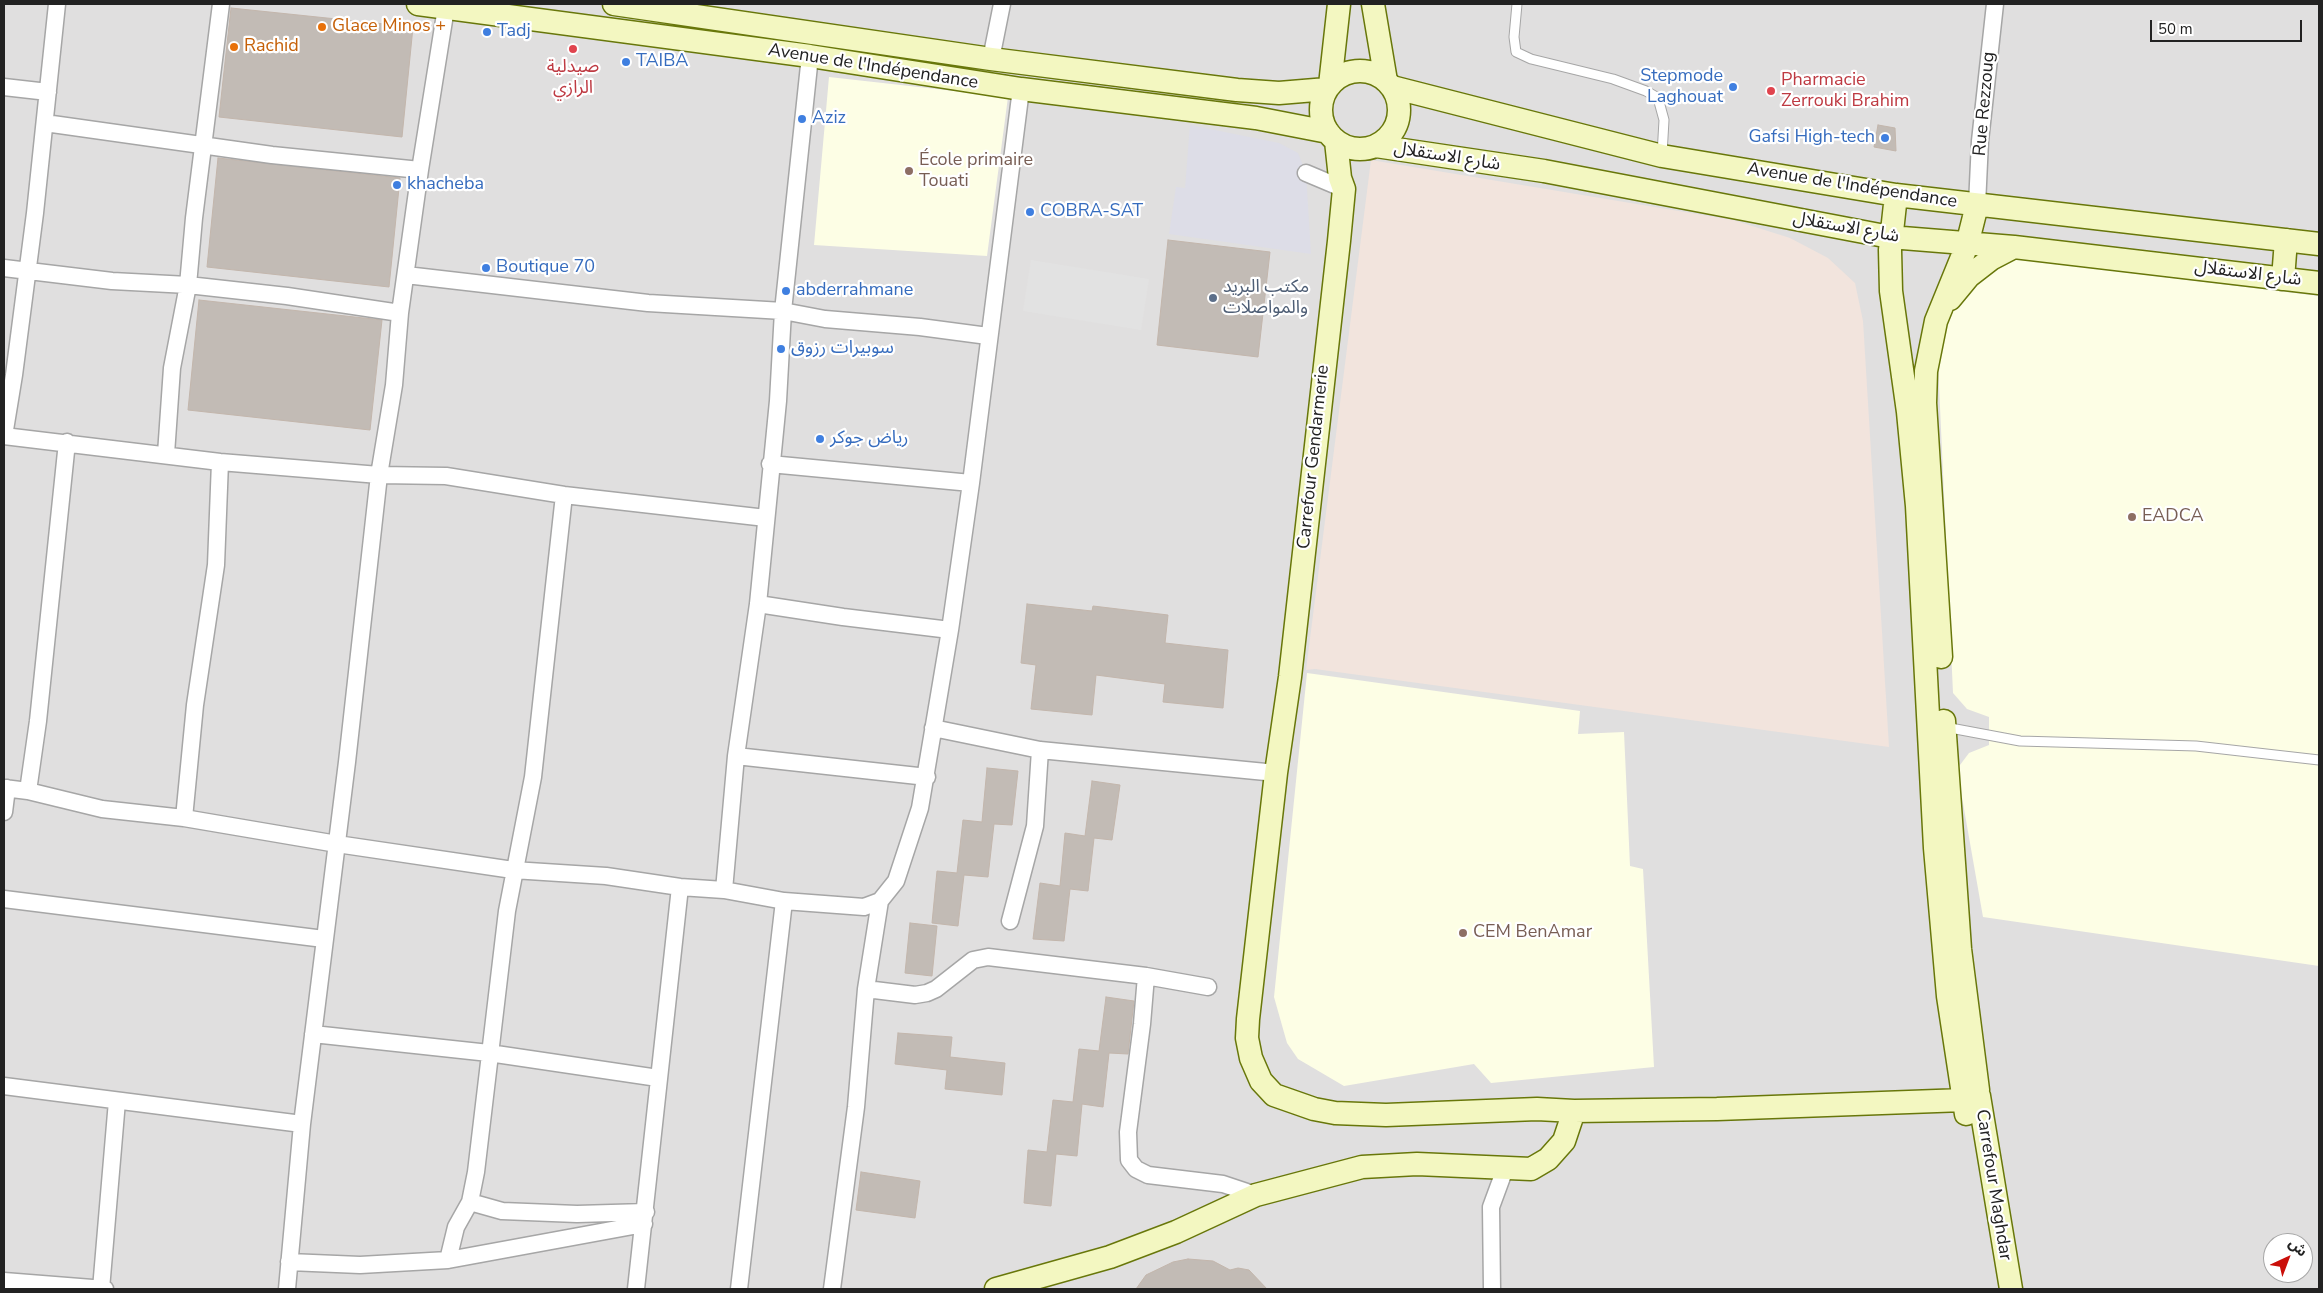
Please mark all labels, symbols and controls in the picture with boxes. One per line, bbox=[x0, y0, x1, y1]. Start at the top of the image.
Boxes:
scale bar bbox=[2153, 10, 2306, 42]
place label: Glace Minos + bbox=[332, 16, 446, 38]
text: 50 m bbox=[2158, 19, 2193, 39]
marker: Glace Minos + bbox=[316, 21, 328, 33]
place label: Tadj bbox=[497, 21, 531, 43]
marker: Tadj bbox=[481, 26, 493, 38]
place label: Rachid bbox=[244, 36, 299, 58]
street label: Avenue de l'Indépendance bbox=[766, 40, 980, 94]
marker: Rachid bbox=[228, 41, 240, 53]
marker: صيدلية الرازي bbox=[567, 43, 579, 55]
place label: TAIBA bbox=[636, 51, 688, 73]
street label: Rue Rezzoug bbox=[1970, 51, 2000, 157]
marker: TAIBA bbox=[620, 56, 632, 68]
place label: صيدلية الرازي bbox=[547, 57, 599, 100]
place label: Stepmode Laghouat bbox=[1640, 66, 1723, 108]
place label: Pharmacie Zerrouki Brahim bbox=[1781, 70, 1909, 112]
marker: Stepmode Laghouat bbox=[1727, 81, 1739, 93]
marker: Pharmacie Zerrouki Brahim bbox=[1765, 85, 1777, 97]
place label: Aziz bbox=[812, 108, 846, 130]
marker: Aziz bbox=[796, 113, 808, 125]
place label: Gafsi High-tech bbox=[1748, 127, 1875, 149]
marker: Gafsi High-tech bbox=[1879, 132, 1891, 144]
street label: شارع الاستقلال bbox=[1392, 138, 1502, 176]
place label: École primaire Touati bbox=[919, 150, 1033, 192]
street label: Avenue de l'Indépendance bbox=[1745, 159, 1959, 213]
marker: École primaire Touati bbox=[903, 165, 915, 177]
place label: khacheba bbox=[407, 174, 484, 196]
marker: khacheba bbox=[391, 179, 403, 191]
place label: COBRA-SAT bbox=[1040, 201, 1143, 223]
marker: COBRA-SAT bbox=[1024, 206, 1036, 218]
street label: شارع الاستقلال bbox=[1791, 208, 1901, 248]
place label: Boutique 70 bbox=[496, 257, 595, 279]
street label: شارع الاستقلال bbox=[2193, 257, 2303, 291]
marker: Boutique 70 bbox=[480, 262, 492, 274]
place label: مكتب البريد والمواصلات bbox=[1223, 277, 1309, 320]
place label: abderrahmane bbox=[796, 280, 913, 302]
marker: abderrahmane bbox=[780, 285, 792, 297]
marker: مكتب البريد والمواصلات bbox=[1207, 292, 1219, 304]
place label: سوبيرات رزوق bbox=[791, 338, 894, 360]
marker: سوبيرات رزوق bbox=[775, 343, 787, 355]
street label: Carrefour Gendarmerie bbox=[1294, 364, 1334, 550]
place label: رياض جوكر bbox=[830, 428, 908, 450]
marker: رياض جوكر bbox=[814, 433, 826, 445]
place label: EADCA bbox=[2142, 506, 2204, 528]
marker: EADCA bbox=[2126, 511, 2138, 523]
place label: CEM BenAmar bbox=[1473, 922, 1592, 944]
marker: CEM BenAmar bbox=[1457, 927, 1469, 939]
street label: Carrefour Maghdar bbox=[1970, 1108, 2016, 1262]
north arrow bbox=[2263, 1233, 2313, 1283]
text: ش bbox=[2284, 1234, 2311, 1261]

